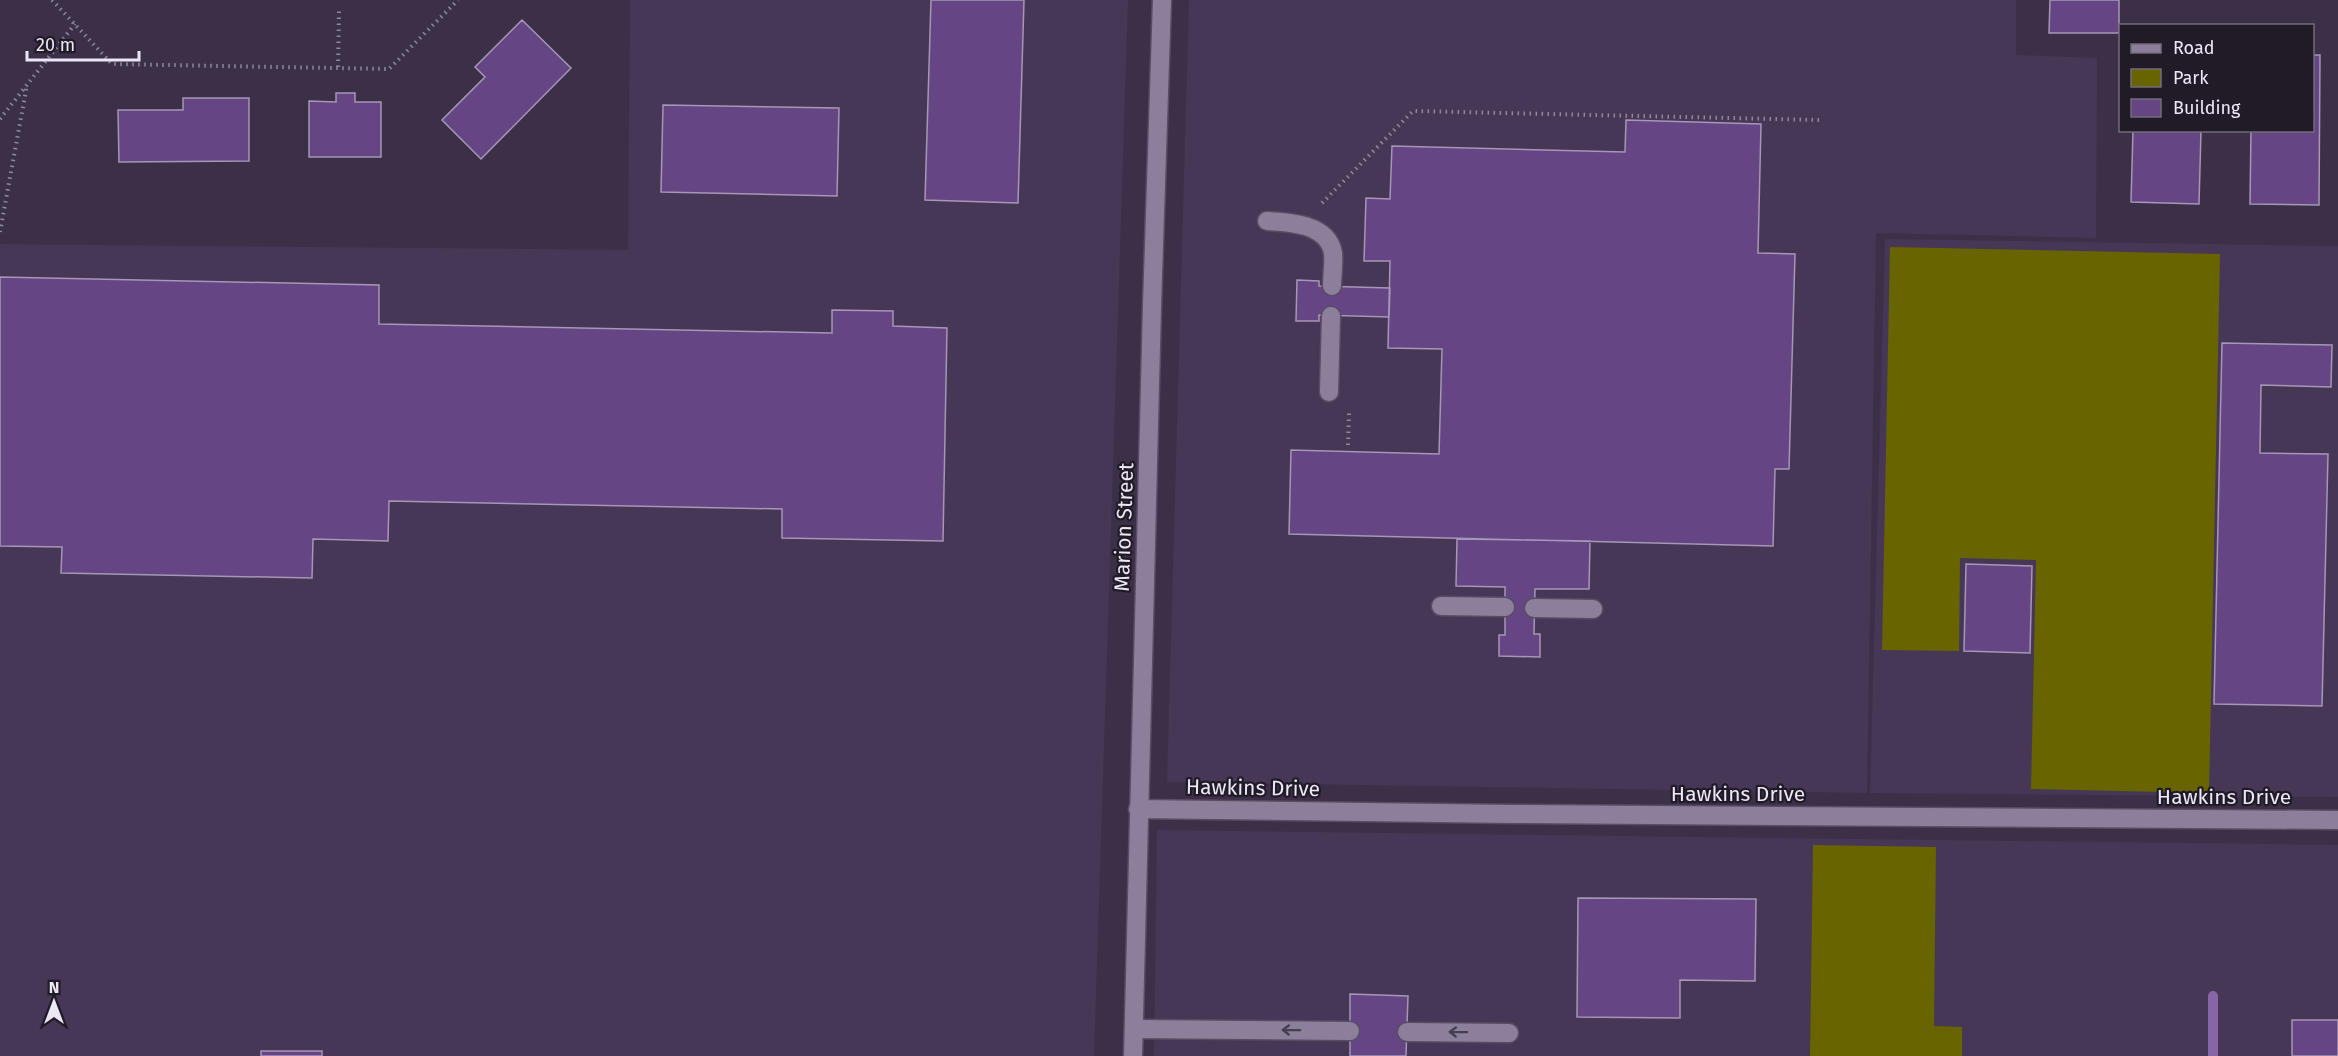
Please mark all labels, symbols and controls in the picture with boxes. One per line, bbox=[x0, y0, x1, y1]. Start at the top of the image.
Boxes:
scale bar bbox=[27, 24, 140, 62]
legend bbox=[2119, 24, 2314, 132]
text: 20 m bbox=[36, 34, 75, 56]
text: Road bbox=[2173, 37, 2215, 59]
text: Park bbox=[2173, 67, 2209, 89]
text: Building bbox=[2173, 97, 2241, 119]
street label: Marion Street bbox=[1109, 462, 1139, 592]
street label: Hawkins Drive bbox=[1186, 774, 1320, 802]
street label: Hawkins Drive bbox=[1671, 781, 1805, 807]
street label: Hawkins Drive bbox=[2157, 784, 2291, 810]
north arrow bbox=[24, 972, 84, 1032]
text: N bbox=[49, 978, 59, 997]
one-way arrow bbox=[1282, 1025, 1302, 1036]
one-way arrow bbox=[1448, 1027, 1468, 1038]

